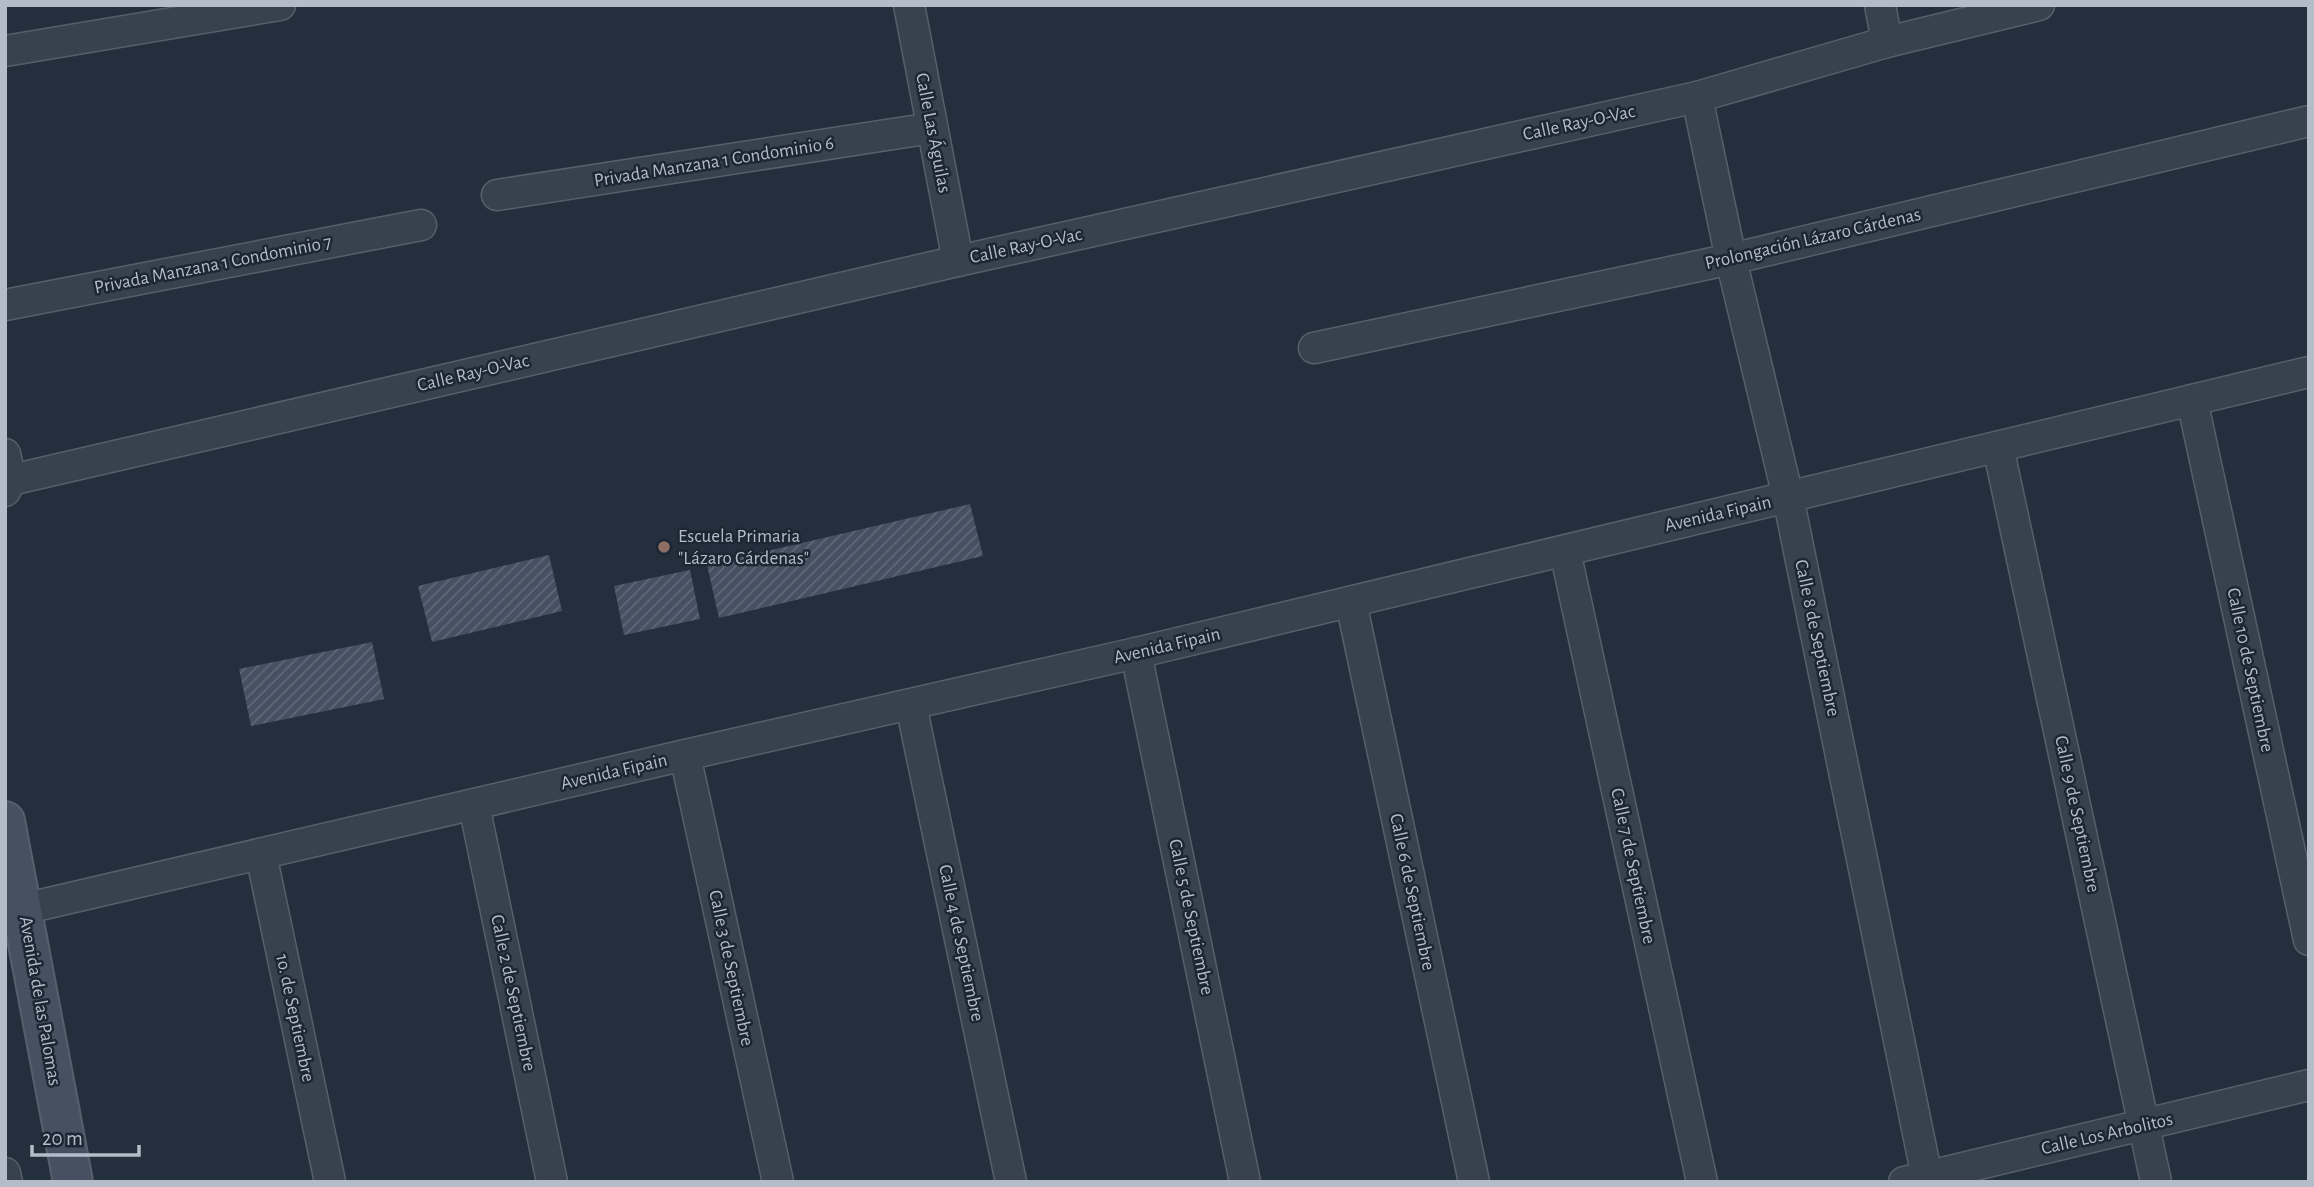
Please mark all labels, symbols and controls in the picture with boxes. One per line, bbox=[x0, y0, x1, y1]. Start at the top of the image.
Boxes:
street label: Calle Las Águilas bbox=[912, 71, 956, 195]
street label: Calle Ray-O-Vac bbox=[1521, 102, 1637, 144]
street label: Privada Manzana 1 Condominio 6 bbox=[593, 134, 835, 190]
street label: Prolongación Lázaro Cárdenas bbox=[1703, 205, 1923, 273]
street label: Calle Ray-O-Vac bbox=[968, 225, 1084, 267]
street label: Privada Manzana 1 Condominio 7 bbox=[93, 233, 333, 297]
street label: Calle Ray-O-Vac bbox=[415, 351, 531, 395]
street label: Avenida Fipain bbox=[1663, 492, 1773, 536]
place label: Escuela Primaria "Lázaro Cárdenas" bbox=[678, 527, 809, 568]
marker: Escuela Primaria "Lázaro Cárdenas" bbox=[656, 539, 672, 555]
street label: Calle 8 de Septiembre bbox=[1791, 558, 1843, 718]
street label: Calle 10 de Septiembre bbox=[2223, 586, 2277, 754]
street label: Avenida Fipain bbox=[1112, 624, 1222, 668]
street label: Calle 9 de Septiembre bbox=[2051, 734, 2103, 894]
street label: Avenida Fipain bbox=[559, 750, 669, 794]
street label: Calle 7 de Septiembre bbox=[1607, 786, 1659, 946]
street label: Calle 6 de Septiembre bbox=[1386, 812, 1438, 972]
street label: Calle 5 de Septiembre bbox=[1165, 837, 1217, 997]
street label: Calle 4 de Septiembre bbox=[935, 863, 987, 1023]
street label: Calle 3 de Septiembre bbox=[705, 888, 757, 1048]
street label: Calle 2 de Septiembre bbox=[487, 913, 539, 1073]
street label: Avenida de las Palomas bbox=[16, 915, 64, 1087]
street label: 1o. de Septiembre bbox=[272, 952, 318, 1084]
street label: Calle Los Arbolitos bbox=[2039, 1110, 2175, 1158]
scale bar bbox=[32, 1114, 138, 1158]
text: 20 m bbox=[42, 1128, 83, 1149]

